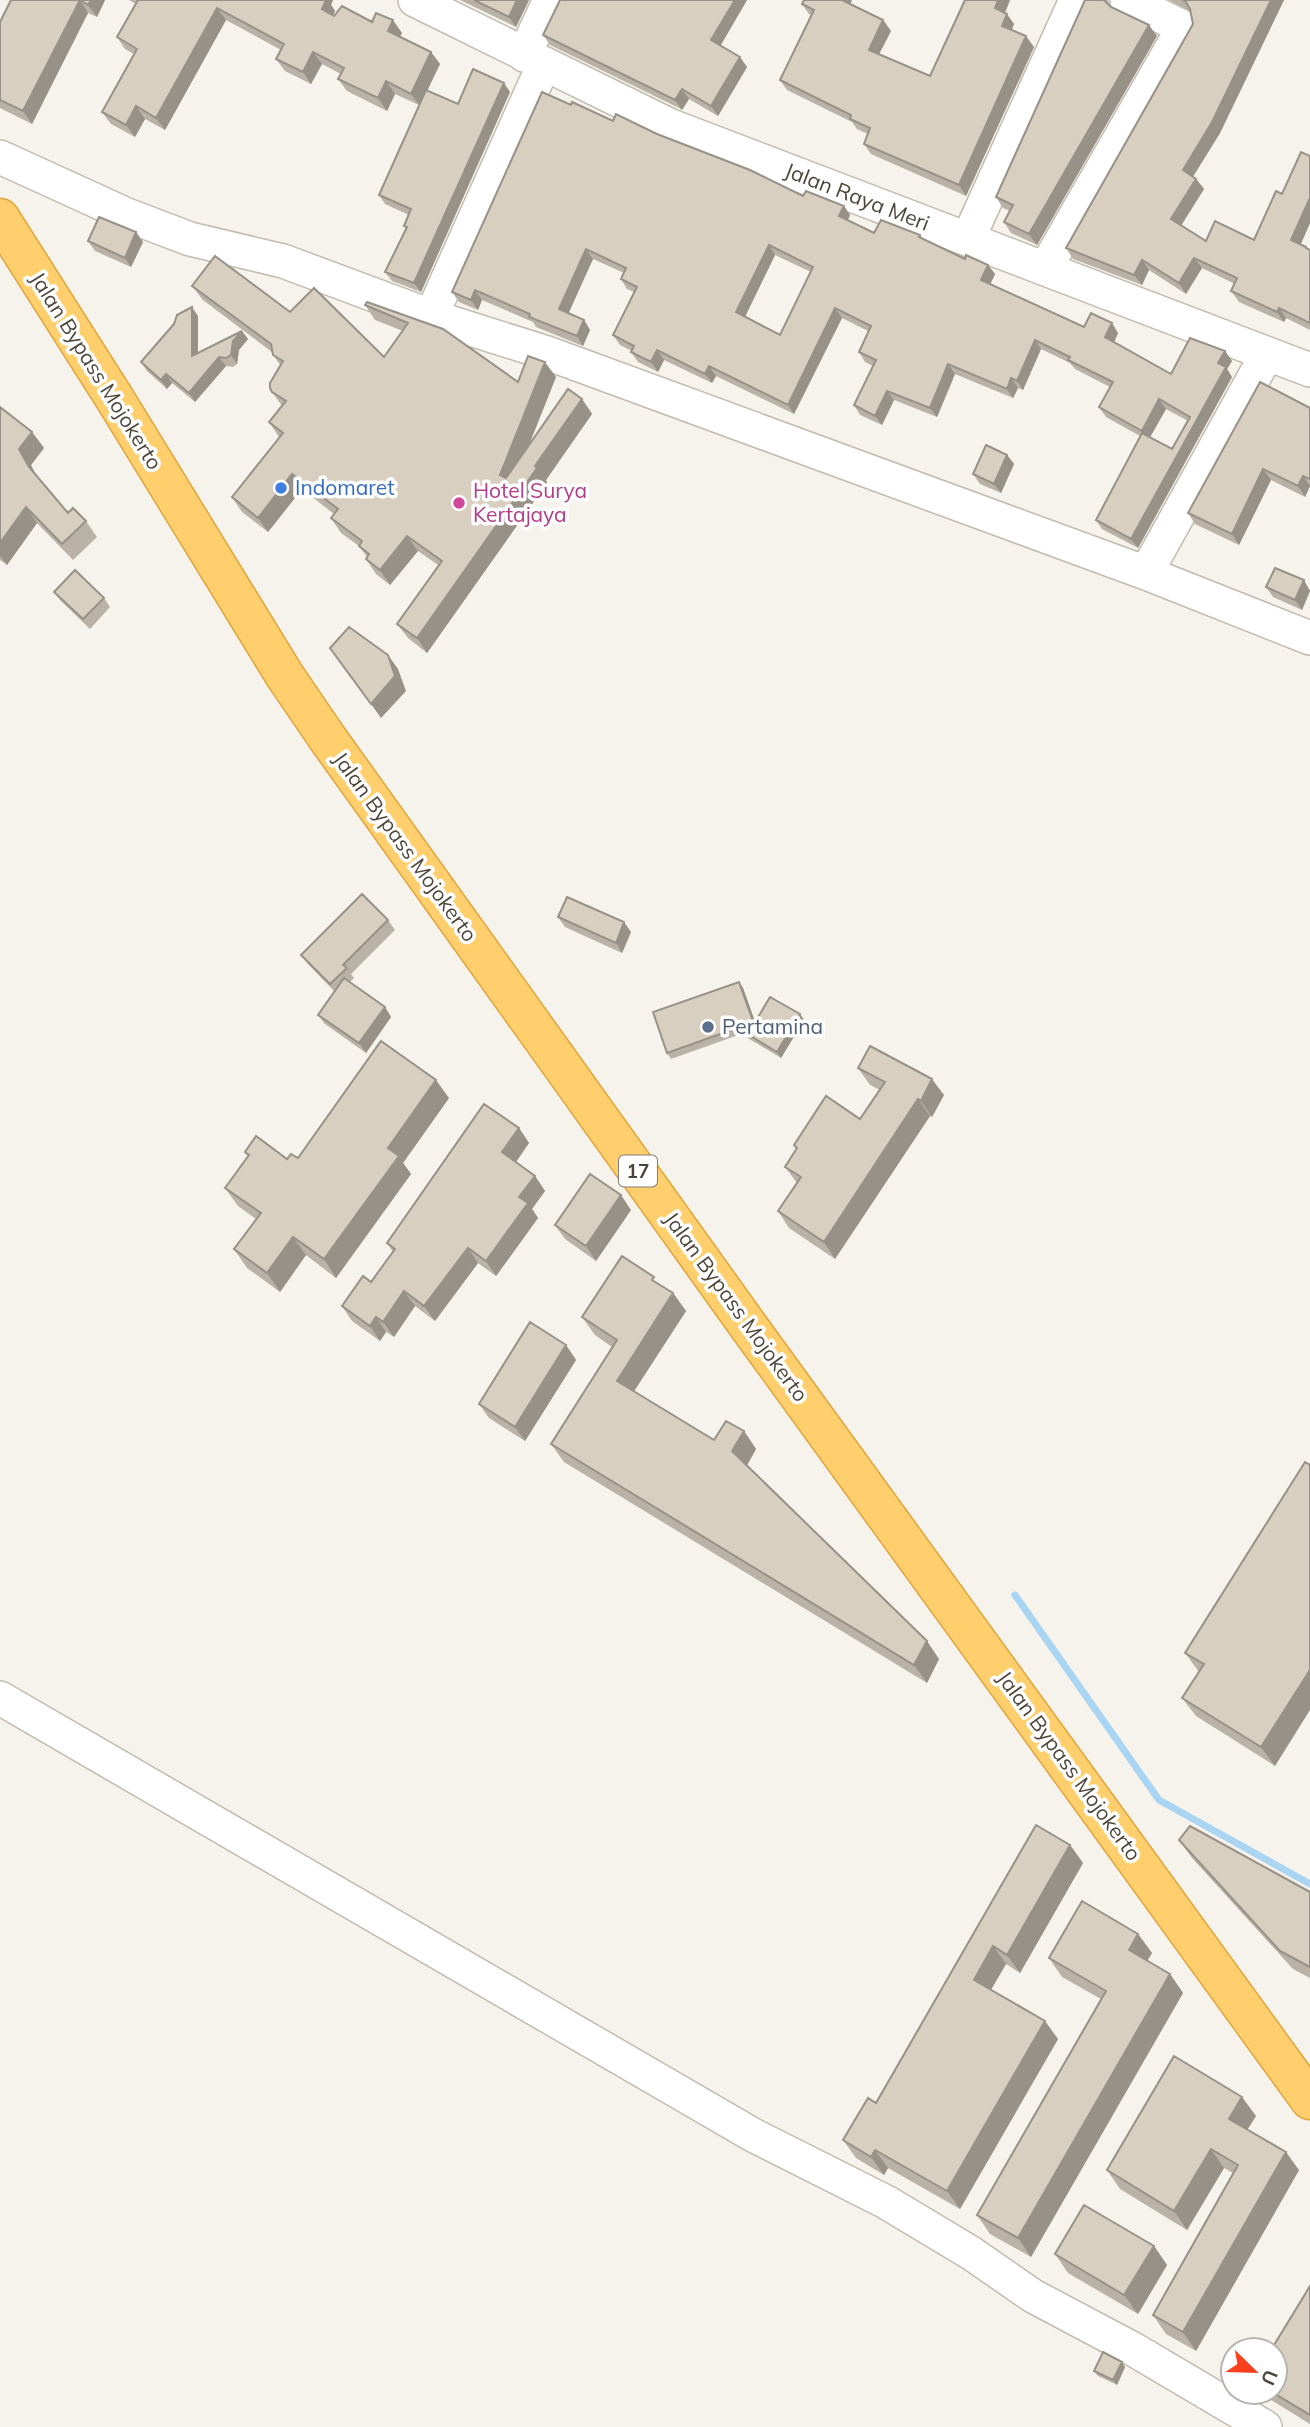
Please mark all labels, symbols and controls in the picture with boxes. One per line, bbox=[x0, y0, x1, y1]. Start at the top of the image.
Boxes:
street label: Jalan Raya Meri bbox=[781, 157, 933, 236]
street label: Jalan Bypass Mojokerto bbox=[25, 267, 168, 474]
place label: Indomaret bbox=[295, 474, 395, 500]
place label: Hotel Surya Kertajaya bbox=[473, 477, 587, 527]
marker: Indomaret bbox=[273, 480, 289, 496]
marker: Hotel Surya Kertajaya bbox=[451, 495, 467, 511]
street label: Jalan Bypass Mojokerto bbox=[328, 746, 483, 946]
place label: Pertamina bbox=[722, 1013, 823, 1039]
marker: Pertamina bbox=[700, 1019, 716, 1035]
road number: 17 bbox=[619, 1156, 657, 1186]
street label: Jalan Bypass Mojokerto bbox=[659, 1206, 814, 1406]
street label: Jalan Bypass Mojokerto bbox=[992, 1665, 1147, 1865]
north arrow bbox=[1219, 2336, 1289, 2406]
text: U bbox=[1256, 2366, 1283, 2389]

